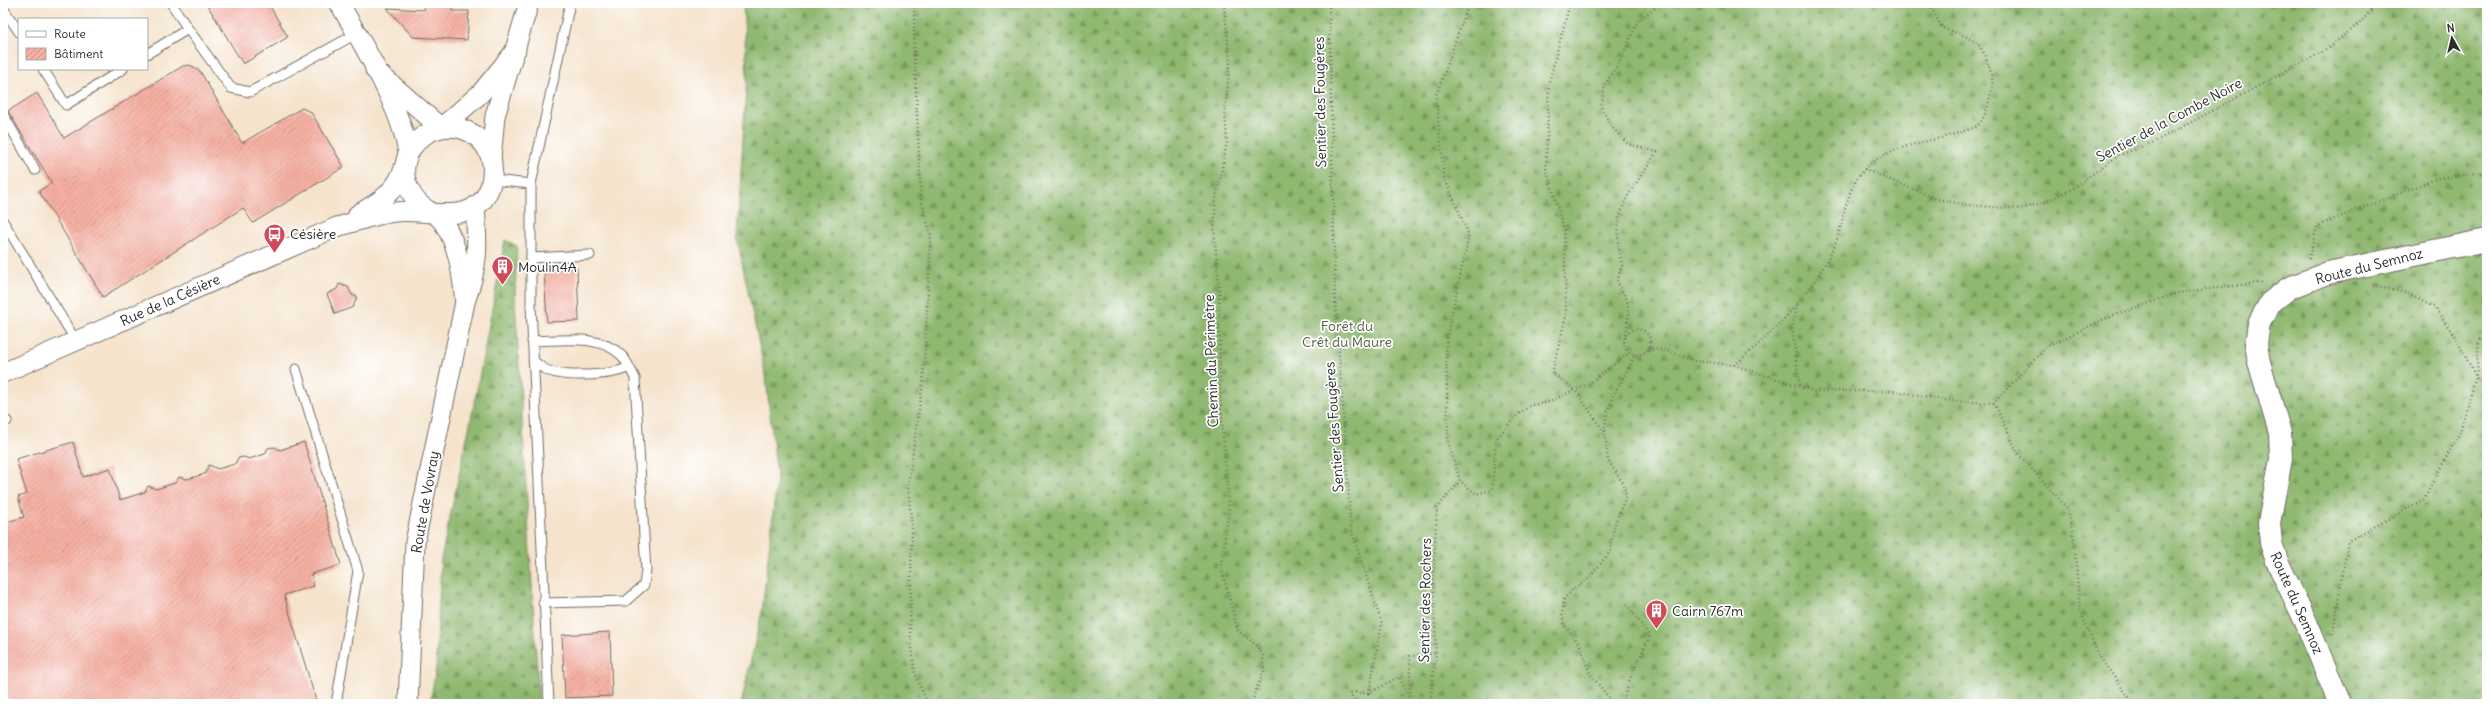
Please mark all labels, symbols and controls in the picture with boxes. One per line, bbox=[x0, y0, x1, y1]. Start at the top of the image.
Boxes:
legend bbox=[18, 18, 148, 70]
north arrow bbox=[2432, 18, 2472, 58]
text: N bbox=[2446, 21, 2455, 36]
text: Route bbox=[54, 26, 86, 41]
street label: Sentier des Fougères bbox=[1310, 36, 1330, 168]
text: Bâtiment bbox=[54, 46, 103, 61]
street label: Sentier de la Combe Noire bbox=[2093, 74, 2245, 166]
bus stop icon: Césière bbox=[261, 221, 287, 254]
place label: Césière bbox=[290, 225, 336, 243]
street label: Route du Semnoz bbox=[2313, 244, 2425, 288]
building icon: Moulin4A bbox=[489, 254, 515, 287]
place label: Moulin4A bbox=[518, 258, 577, 276]
street label: Rue de la Césière bbox=[117, 270, 223, 330]
street label: Chemin du Périmètre bbox=[1200, 294, 1222, 428]
park label: Forêt du Crêt du Maure bbox=[1302, 317, 1392, 351]
street label: Sentier des Fougères bbox=[1320, 361, 1348, 493]
street label: Route de Vovray bbox=[407, 449, 443, 555]
street label: Sentier des Rochers bbox=[1415, 538, 1435, 662]
street label: Route du Semnoz bbox=[2266, 549, 2328, 657]
building icon: Cairn 767m bbox=[1644, 598, 1670, 631]
place label: Cairn 767m bbox=[1672, 602, 1743, 620]

